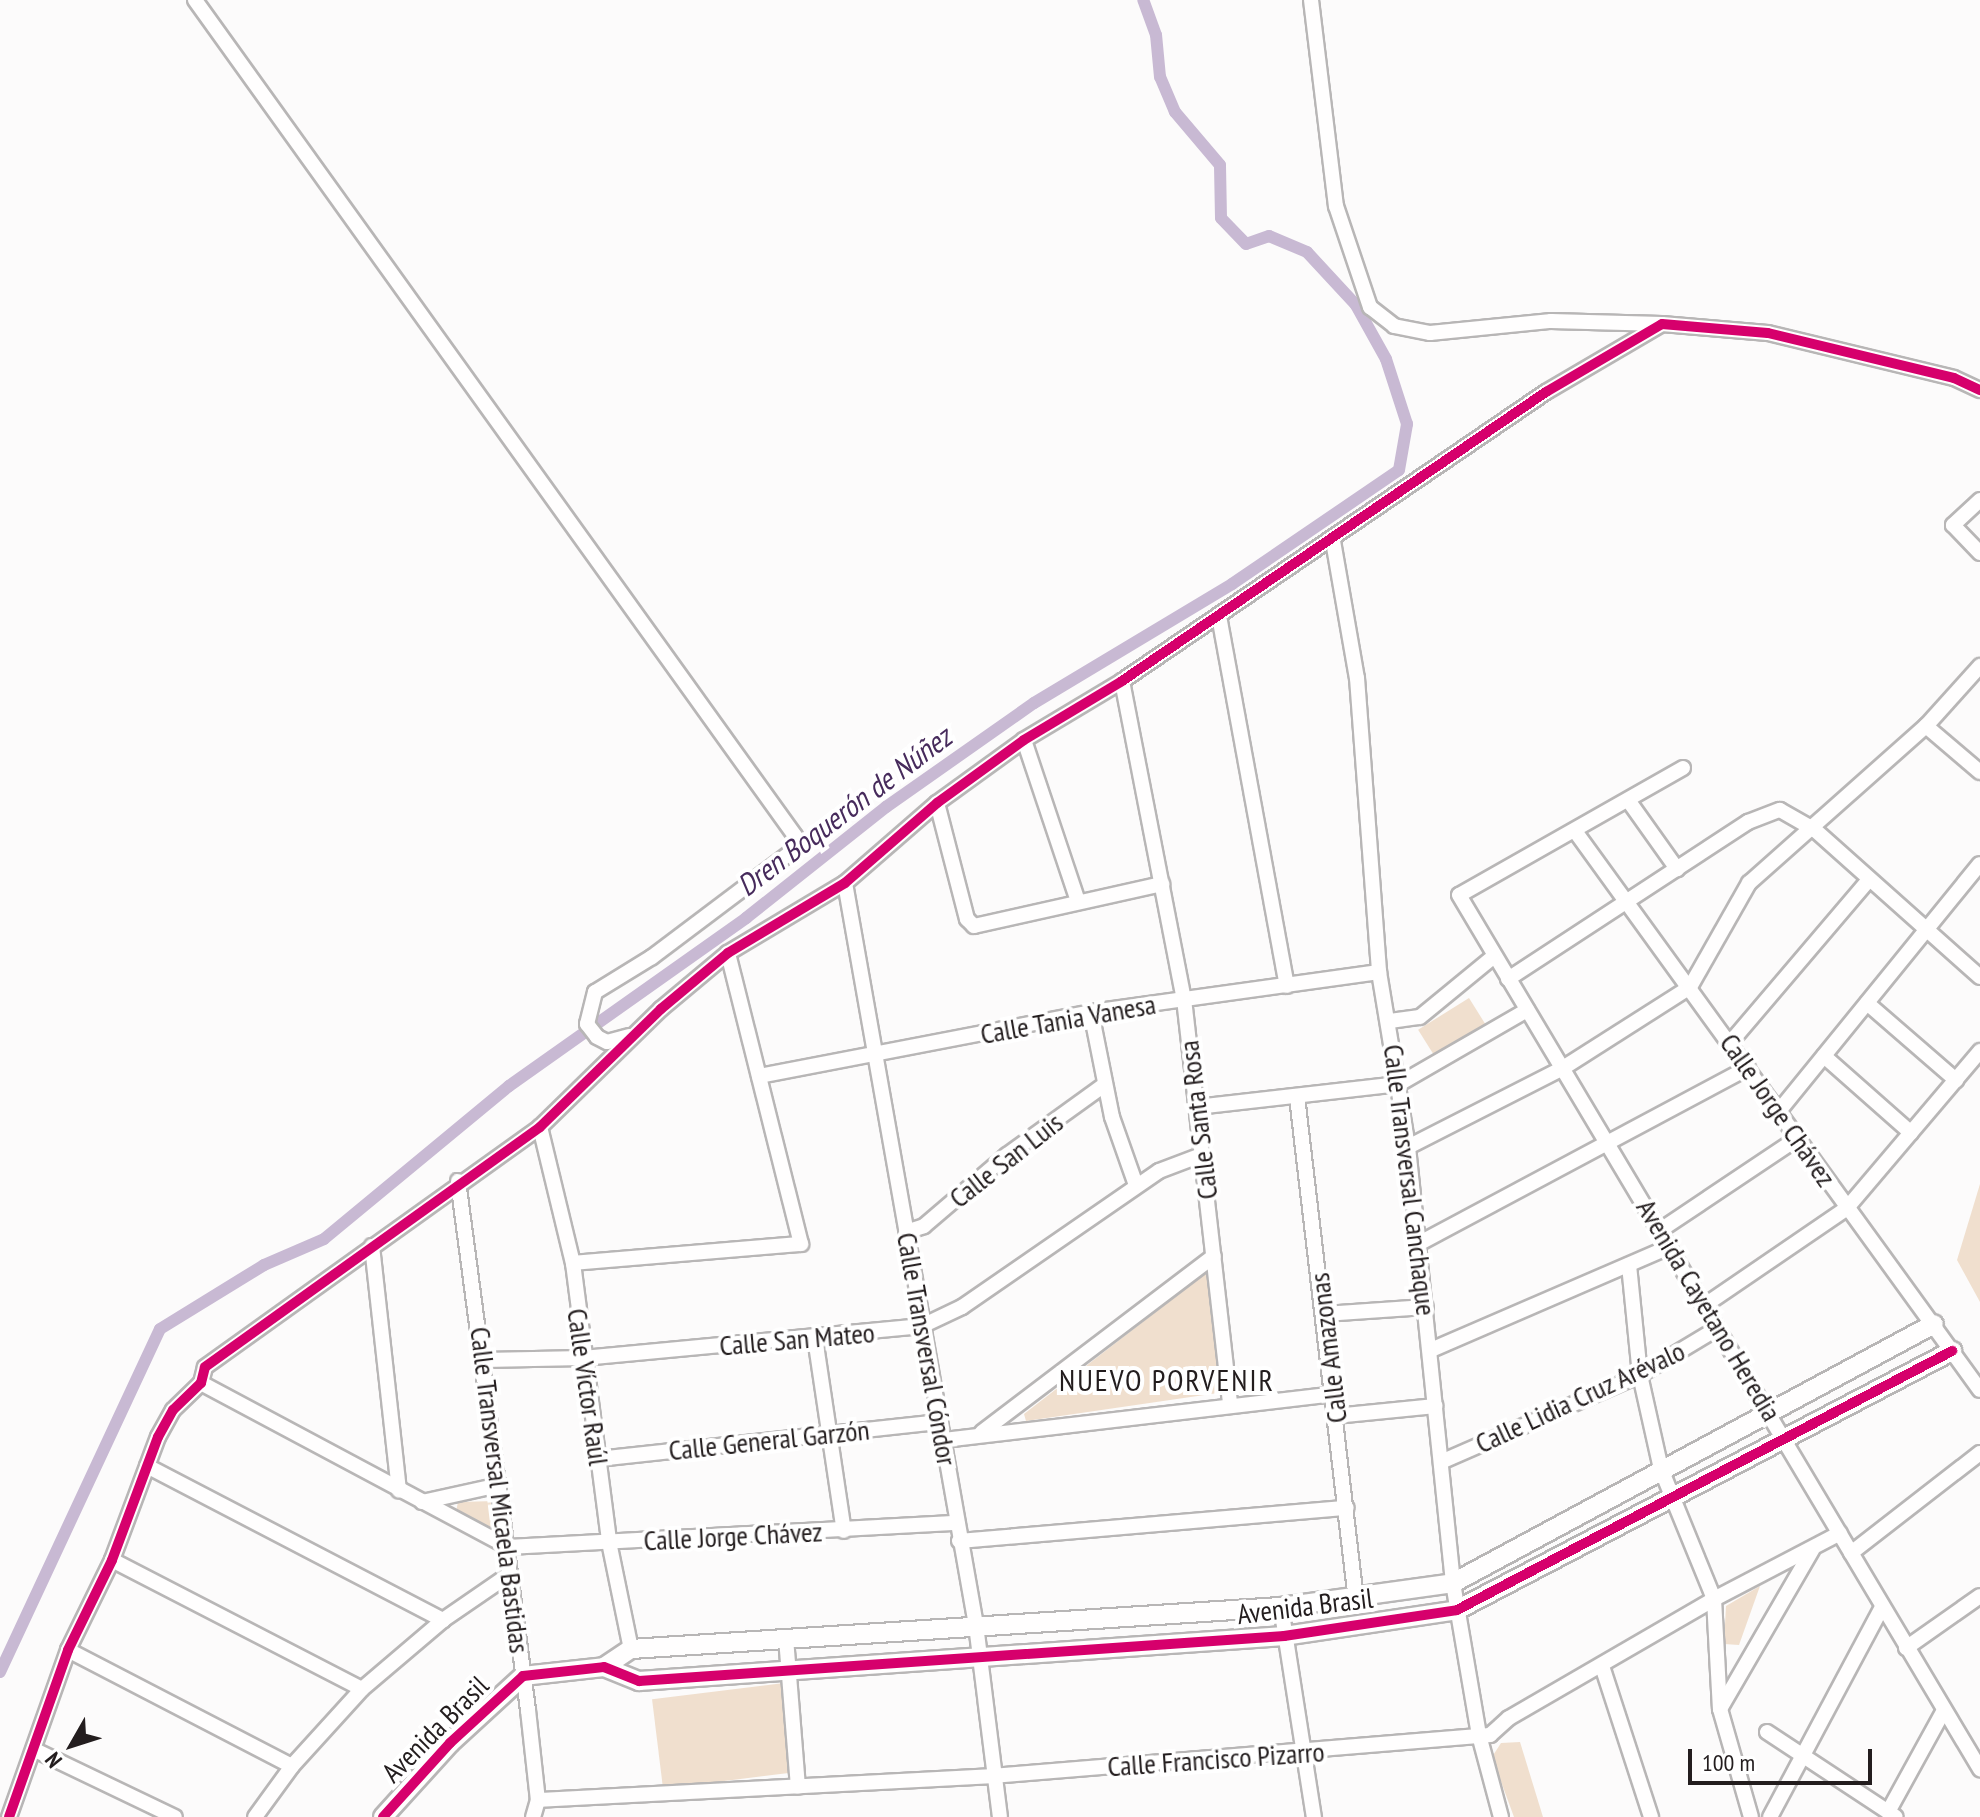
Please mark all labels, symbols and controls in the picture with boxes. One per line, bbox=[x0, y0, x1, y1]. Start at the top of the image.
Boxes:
water label: Dren Boquerón de Núñez bbox=[730, 719, 958, 903]
street label: Calle Tania Vanesa bbox=[977, 987, 1159, 1051]
street label: Calle Jorge Chávez bbox=[1713, 1027, 1843, 1193]
street label: Calle Santa Rosa bbox=[1172, 1039, 1224, 1201]
street label: Calle Transversal Canchaque bbox=[1377, 1042, 1443, 1318]
street label: Calle San Luis bbox=[943, 1105, 1069, 1215]
street label: Avenida Cayetano Heredia bbox=[1630, 1193, 1788, 1427]
street label: Calle Transversal Cóndor bbox=[890, 1230, 964, 1468]
street label: Calle Amazonas bbox=[1302, 1271, 1354, 1425]
street label: Calle Víctor Raúl bbox=[560, 1306, 616, 1468]
street label: Calle San Mateo bbox=[718, 1315, 876, 1363]
street label: Calle Transversal Micaela Bastidas bbox=[463, 1325, 537, 1655]
street label: Calle Lidia Cruz Arévalo bbox=[1469, 1334, 1691, 1460]
district label: NUEVO PORVENIR bbox=[1059, 1362, 1275, 1398]
street label: Calle General Garzón bbox=[667, 1413, 871, 1467]
street label: Calle Jorge Chávez bbox=[643, 1515, 823, 1557]
street label: Avenida Brasil bbox=[1235, 1581, 1375, 1631]
street label: Avenida Brasil bbox=[375, 1669, 495, 1789]
north arrow bbox=[32, 1705, 112, 1785]
scale bar bbox=[1692, 1733, 1876, 1783]
street label: Calle Francisco Pizarro bbox=[1106, 1735, 1326, 1783]
text: N bbox=[39, 1747, 68, 1774]
text: 100 m bbox=[1702, 1747, 1755, 1778]

